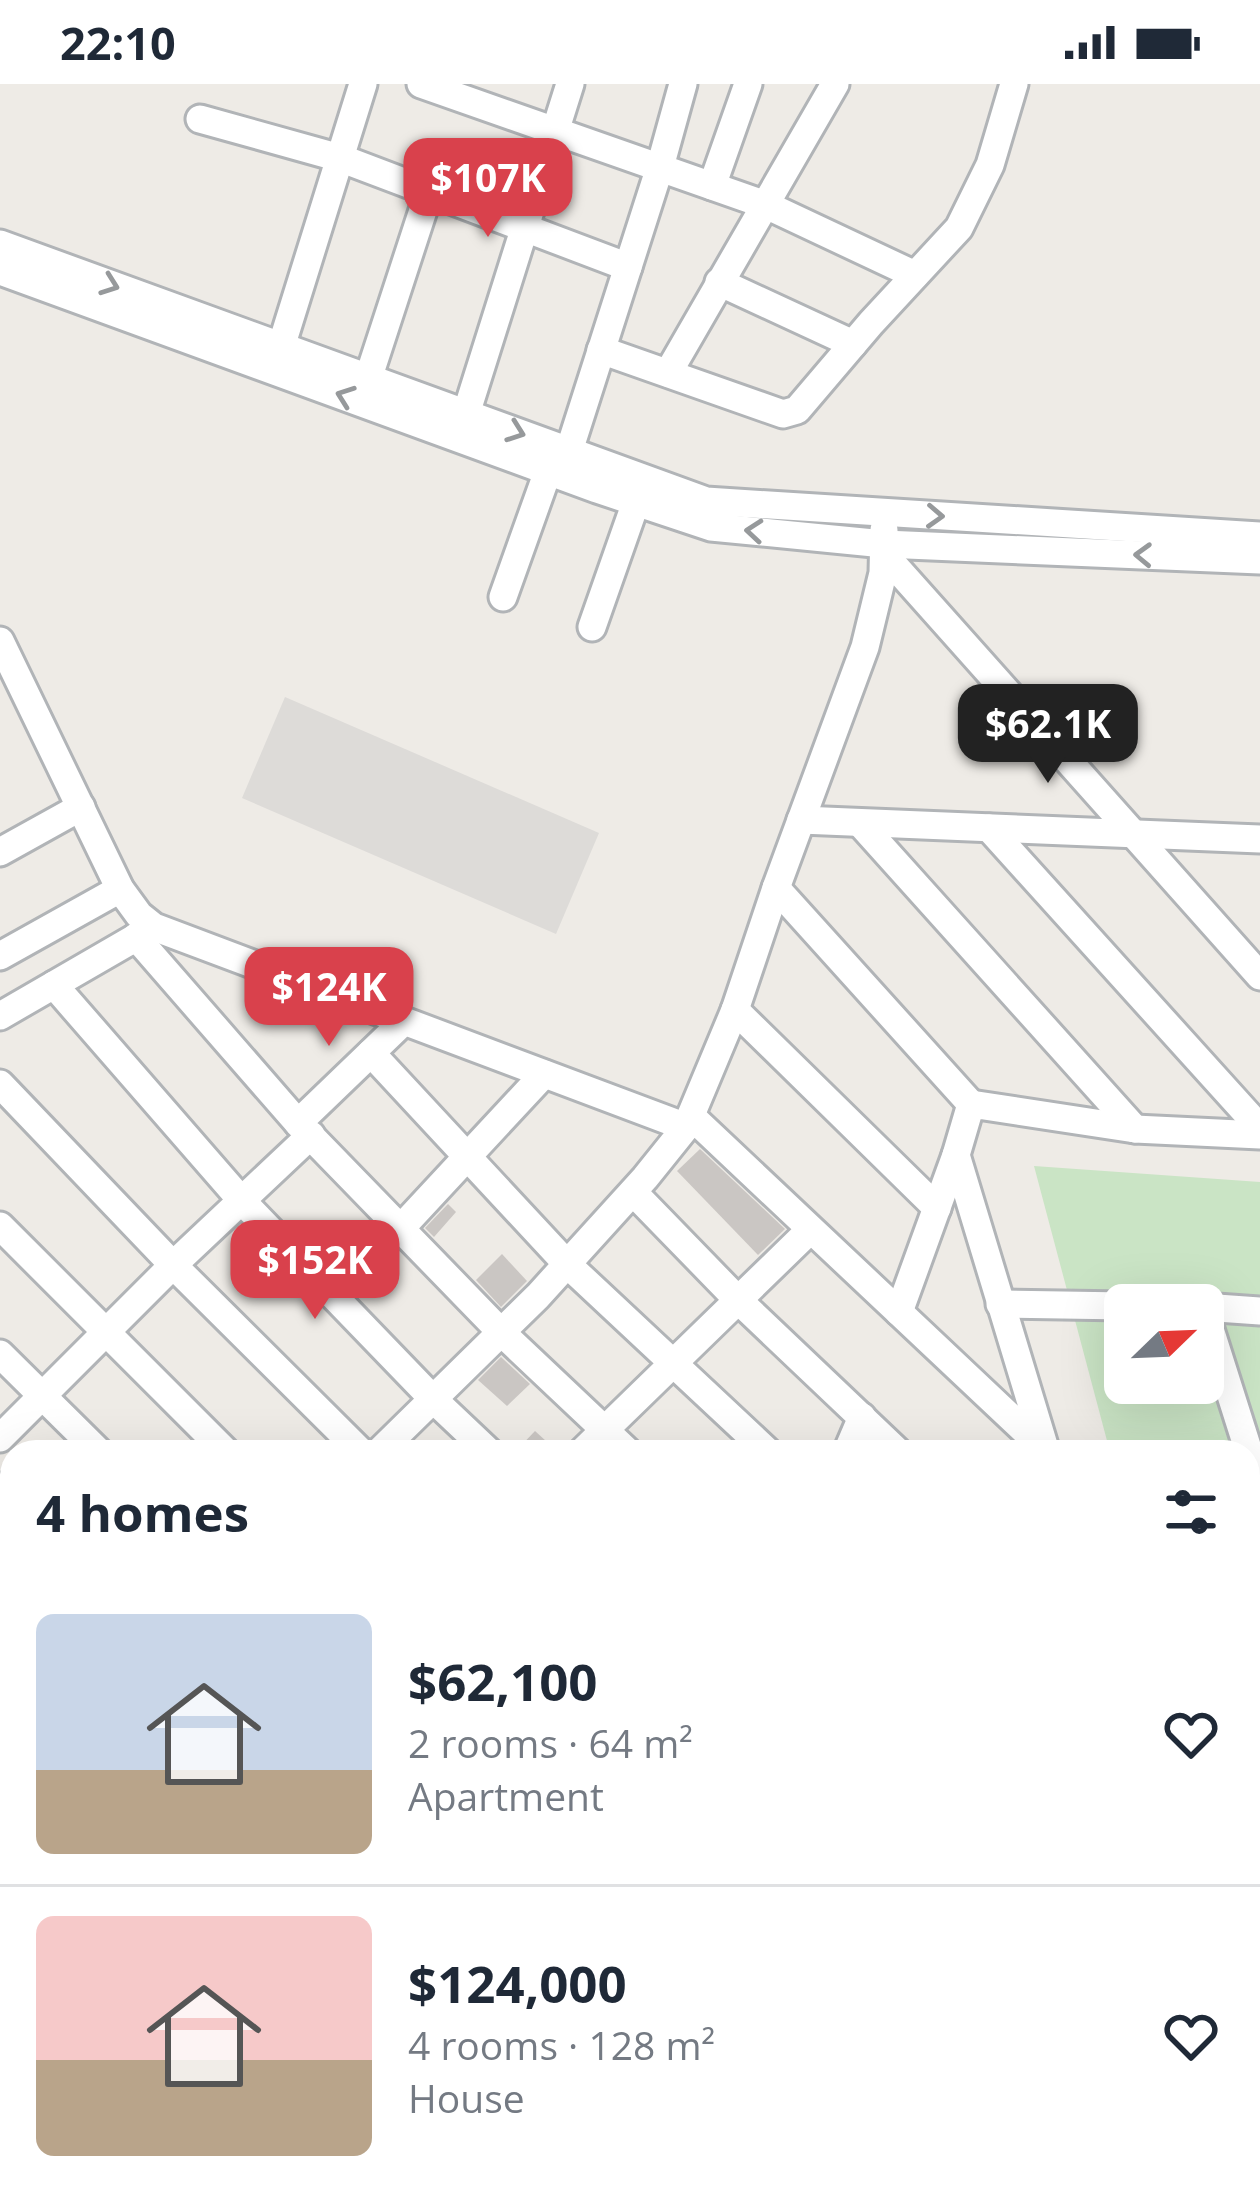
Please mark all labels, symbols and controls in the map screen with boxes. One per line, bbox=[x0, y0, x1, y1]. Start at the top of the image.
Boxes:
text: 22:10 bbox=[60, 12, 176, 73]
pin: $107K bbox=[404, 138, 572, 240]
text: $107K bbox=[430, 150, 546, 203]
one-way arrow bbox=[98, 270, 119, 295]
one-way arrow bbox=[336, 385, 357, 410]
one-way arrow bbox=[504, 418, 525, 442]
one-way arrow bbox=[926, 503, 945, 529]
one-way arrow bbox=[744, 519, 763, 544]
one-way arrow bbox=[1133, 542, 1152, 568]
pin: $62.1K bbox=[950, 684, 1146, 786]
text: $62.1K bbox=[985, 696, 1111, 749]
pin: $124K bbox=[245, 947, 413, 1049]
text: $124K bbox=[271, 959, 387, 1012]
pin: $152K bbox=[231, 1220, 399, 1322]
text: $152K bbox=[257, 1232, 373, 1285]
north arrow bbox=[1104, 1284, 1224, 1404]
map controls bbox=[1104, 1284, 1224, 1404]
text: 4 homes bbox=[36, 1477, 249, 1547]
icon: filters bbox=[1158, 1479, 1224, 1545]
text: $62,100 bbox=[408, 1646, 598, 1716]
icon: home bbox=[132, 1662, 276, 1806]
icon: heart bbox=[1158, 1701, 1224, 1767]
text: 2 rooms · 64 m² bbox=[408, 1716, 693, 1769]
text: Apartment bbox=[408, 1769, 604, 1822]
text: $124,000 bbox=[408, 1948, 627, 2018]
icon: home bbox=[132, 1964, 276, 2108]
icon: heart bbox=[1158, 2003, 1224, 2069]
text: 4 rooms · 128 m² bbox=[408, 2018, 715, 2071]
text: House bbox=[408, 2071, 525, 2124]

